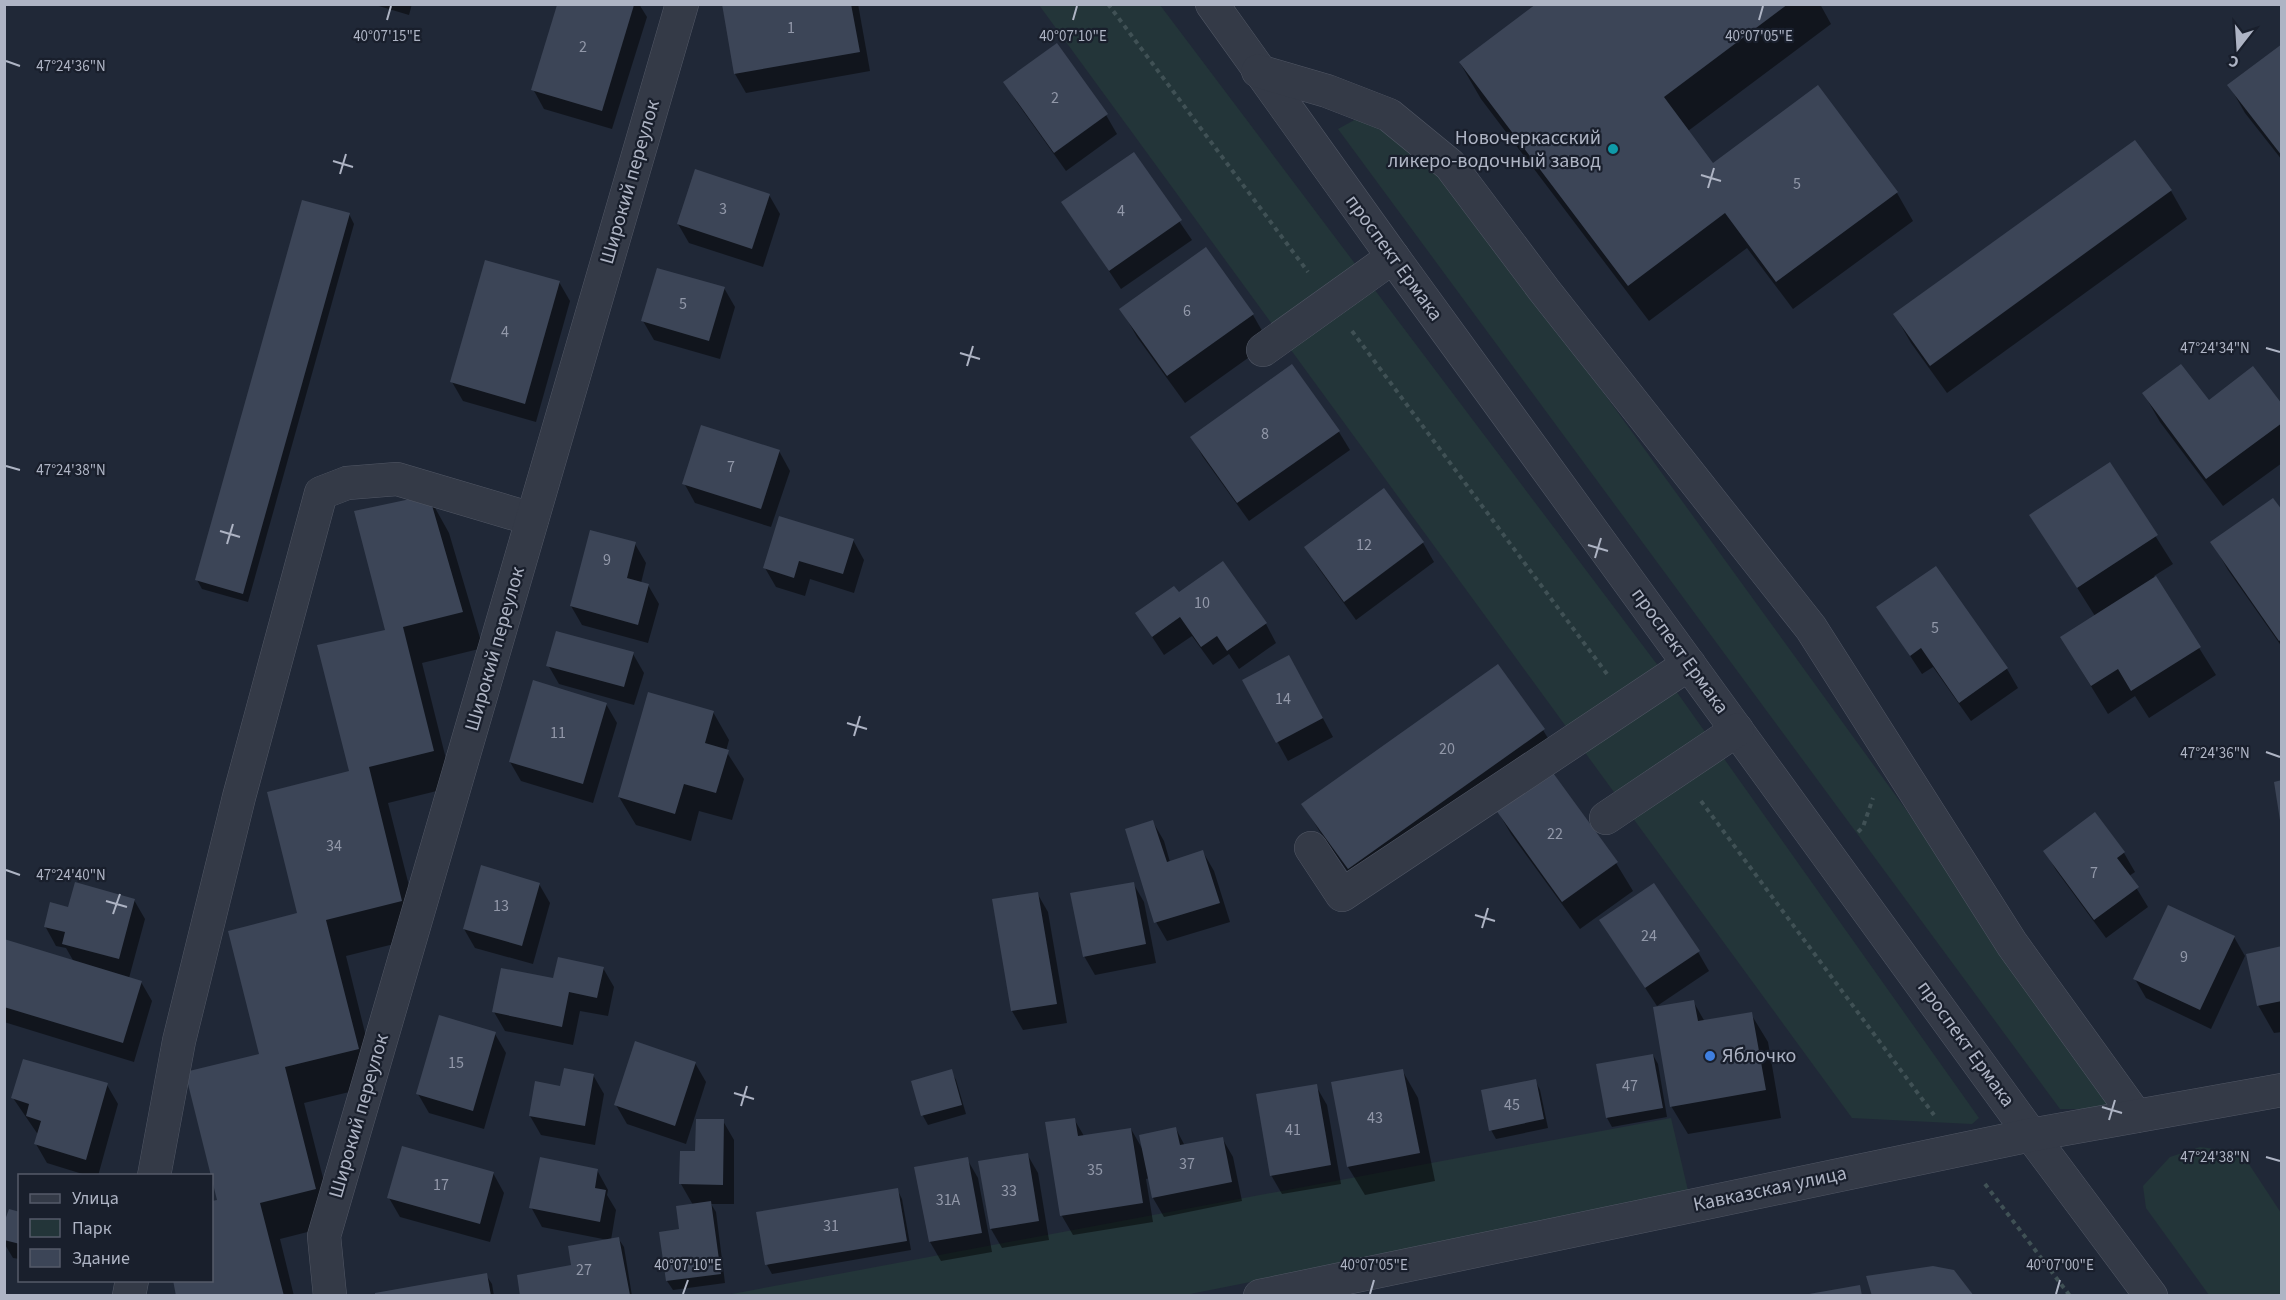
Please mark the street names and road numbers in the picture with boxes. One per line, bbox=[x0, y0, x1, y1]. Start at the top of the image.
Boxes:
street label: Широкий переулок bbox=[593, 96, 667, 268]
street label: проспект Ермака bbox=[1339, 189, 1449, 327]
street label: Широкий переулок bbox=[458, 563, 532, 735]
street label: проспект Ермака bbox=[1625, 582, 1735, 720]
street label: проспект Ермака bbox=[1911, 975, 2021, 1113]
street label: Широкий переулок bbox=[322, 1030, 396, 1202]
street label: Кавказская улица bbox=[1691, 1159, 1849, 1219]

